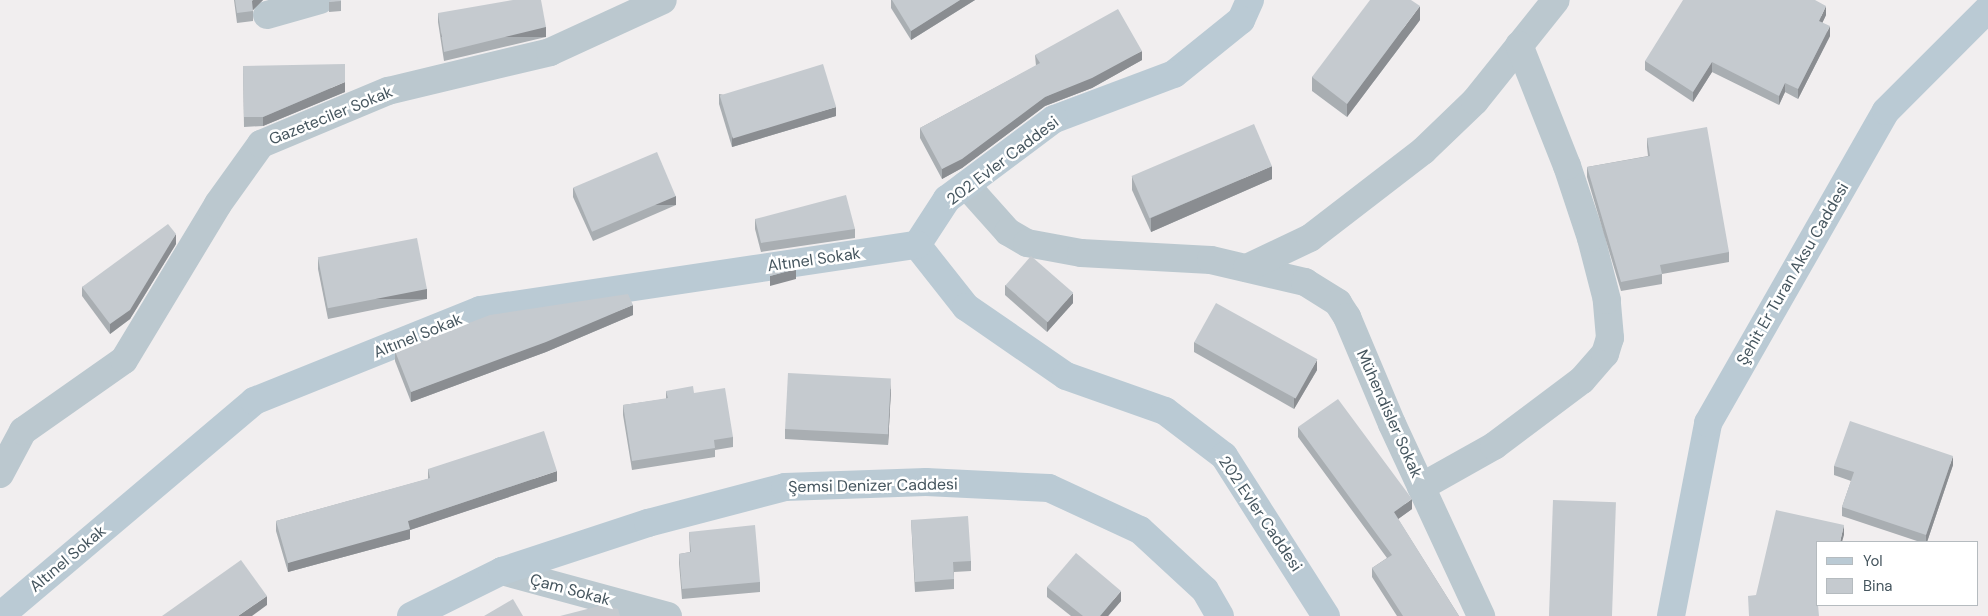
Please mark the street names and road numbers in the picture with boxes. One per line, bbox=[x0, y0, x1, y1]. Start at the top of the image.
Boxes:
street label: Gazeteciler Sokak bbox=[266, 82, 396, 150]
street label: 202 Evler Caddesi bbox=[943, 113, 1063, 209]
street label: Şehit Er Turan Aksu Caddesi bbox=[1733, 179, 1853, 369]
street label: Altınel Sokak bbox=[766, 244, 862, 276]
street label: Altınel Sokak bbox=[371, 310, 465, 362]
street label: Mühendisler Sokak bbox=[1352, 347, 1426, 481]
street label: 202 Evler Caddesi bbox=[1214, 453, 1306, 575]
street label: Şemsi Denizer Caddesi bbox=[788, 475, 958, 497]
street label: Altınel Sokak bbox=[26, 522, 110, 596]
street label: Çam Sokak bbox=[528, 570, 612, 610]

